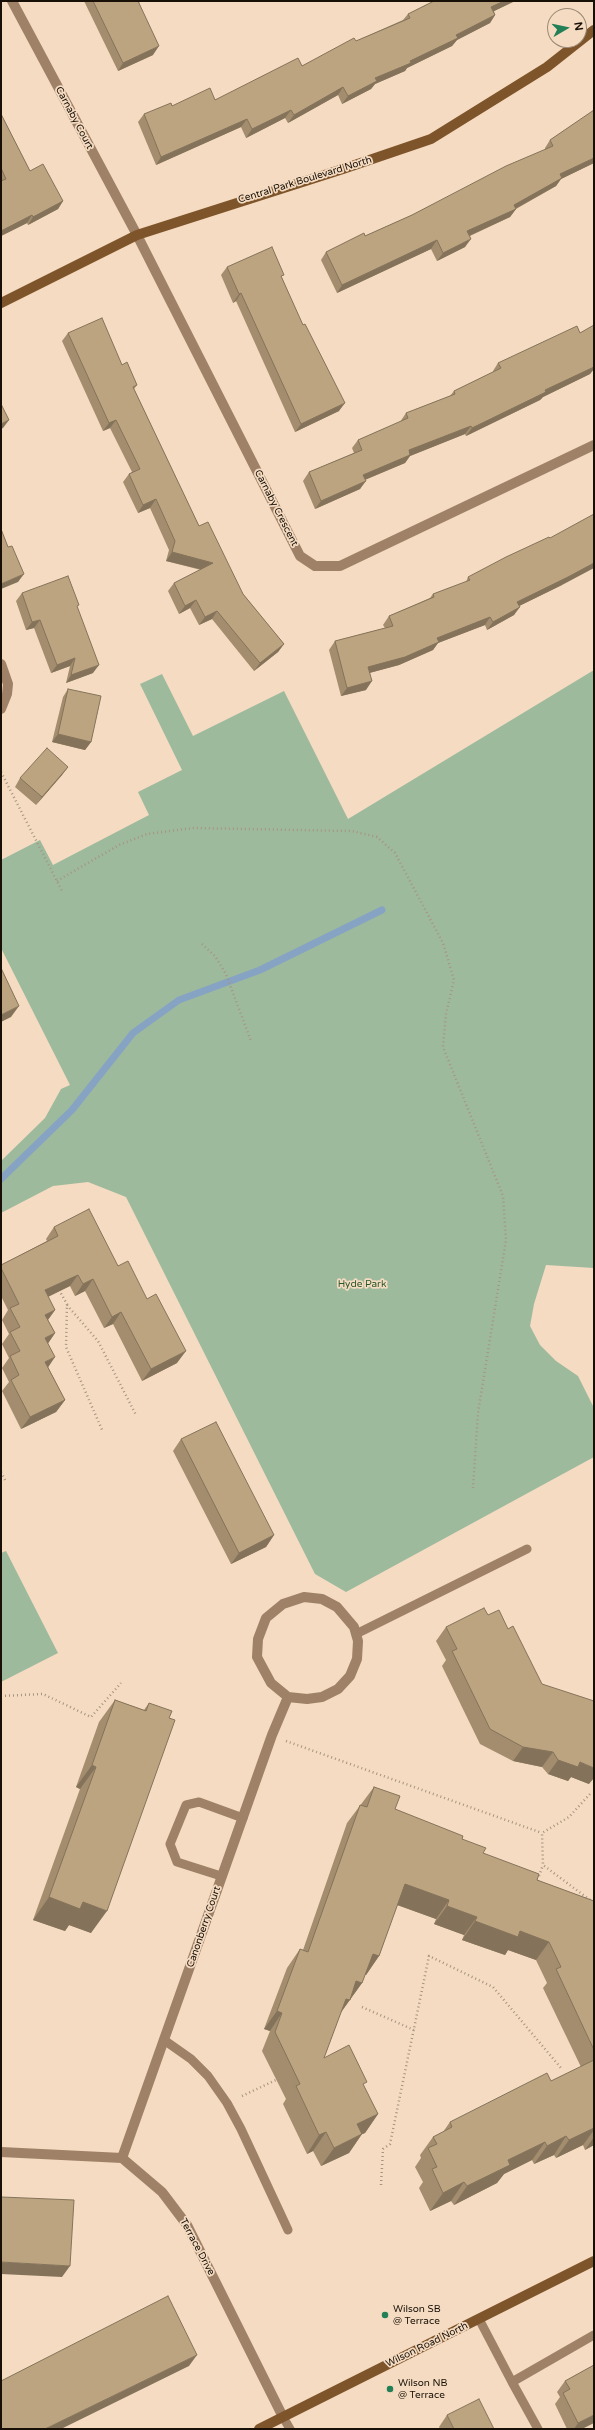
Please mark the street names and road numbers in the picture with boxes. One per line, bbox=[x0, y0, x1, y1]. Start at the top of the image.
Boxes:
street label: Carnaby Court bbox=[53, 85, 95, 151]
street label: Central Park Boulevard North bbox=[237, 154, 373, 206]
street label: Carnaby Crescent bbox=[252, 468, 300, 548]
street label: Canonberry Court bbox=[184, 1885, 224, 1969]
street label: Terrace Drive bbox=[177, 2217, 217, 2277]
street label: Wilson Road North bbox=[384, 2320, 470, 2370]

